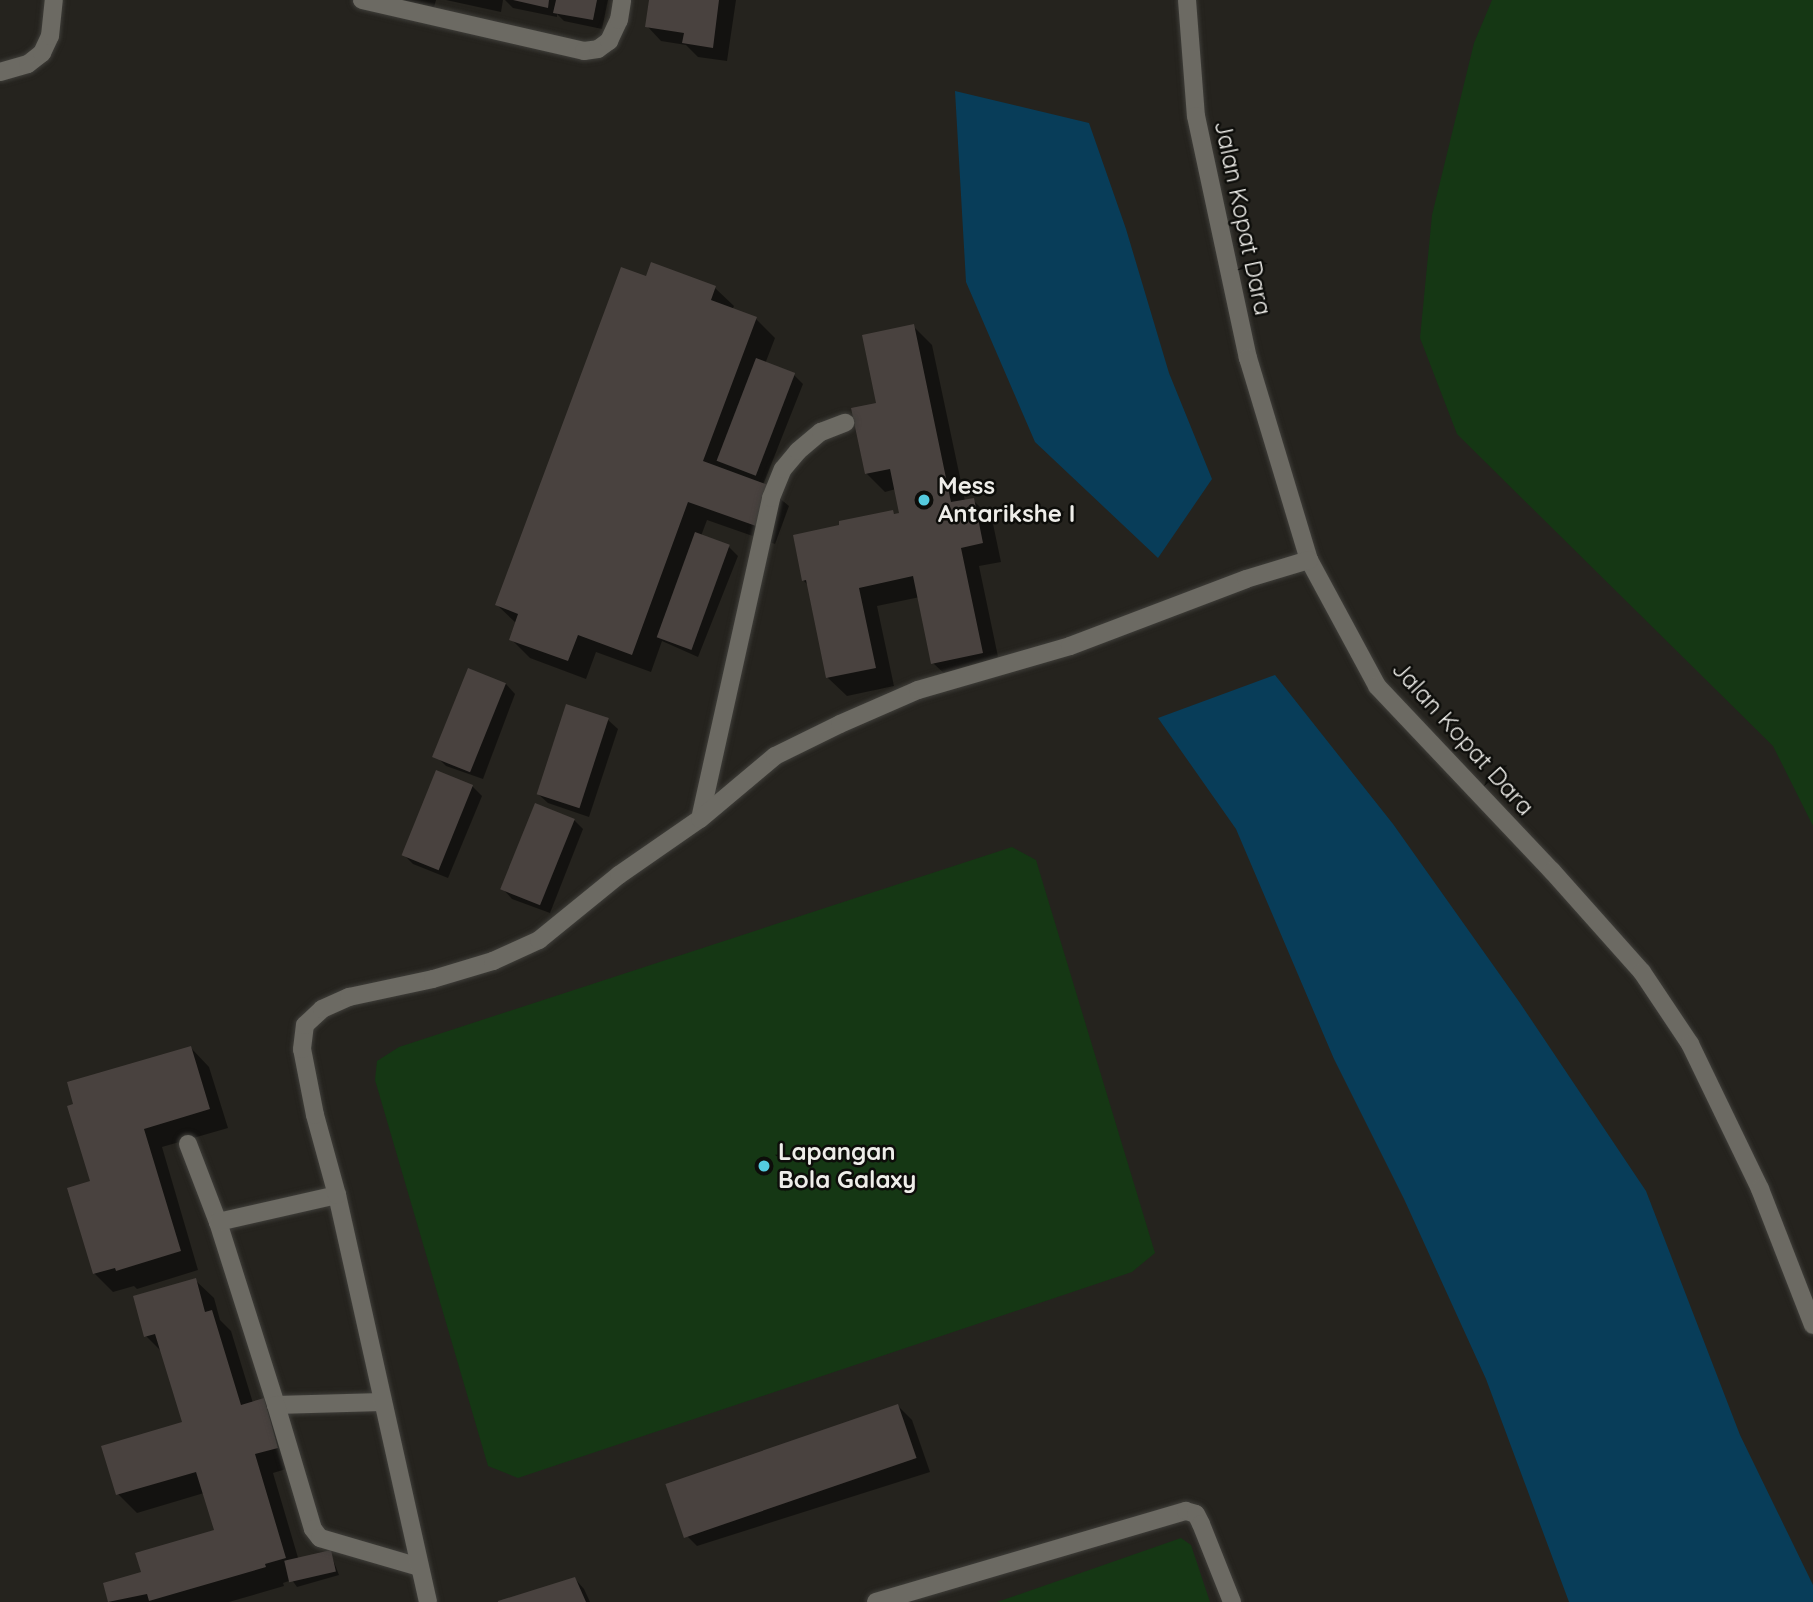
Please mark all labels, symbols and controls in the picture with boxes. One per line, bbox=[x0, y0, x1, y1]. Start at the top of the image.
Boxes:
street label: Jalan Kopat Dara bbox=[1208, 118, 1278, 318]
place label: Mess Antarikshe I bbox=[938, 472, 1075, 528]
marker: Mess Antarikshe I bbox=[916, 492, 932, 508]
street label: Jalan Kopat Dara bbox=[1386, 655, 1540, 821]
place label: Lapangan Bola Galaxy bbox=[778, 1138, 916, 1194]
marker: Lapangan Bola Galaxy bbox=[756, 1158, 772, 1174]

